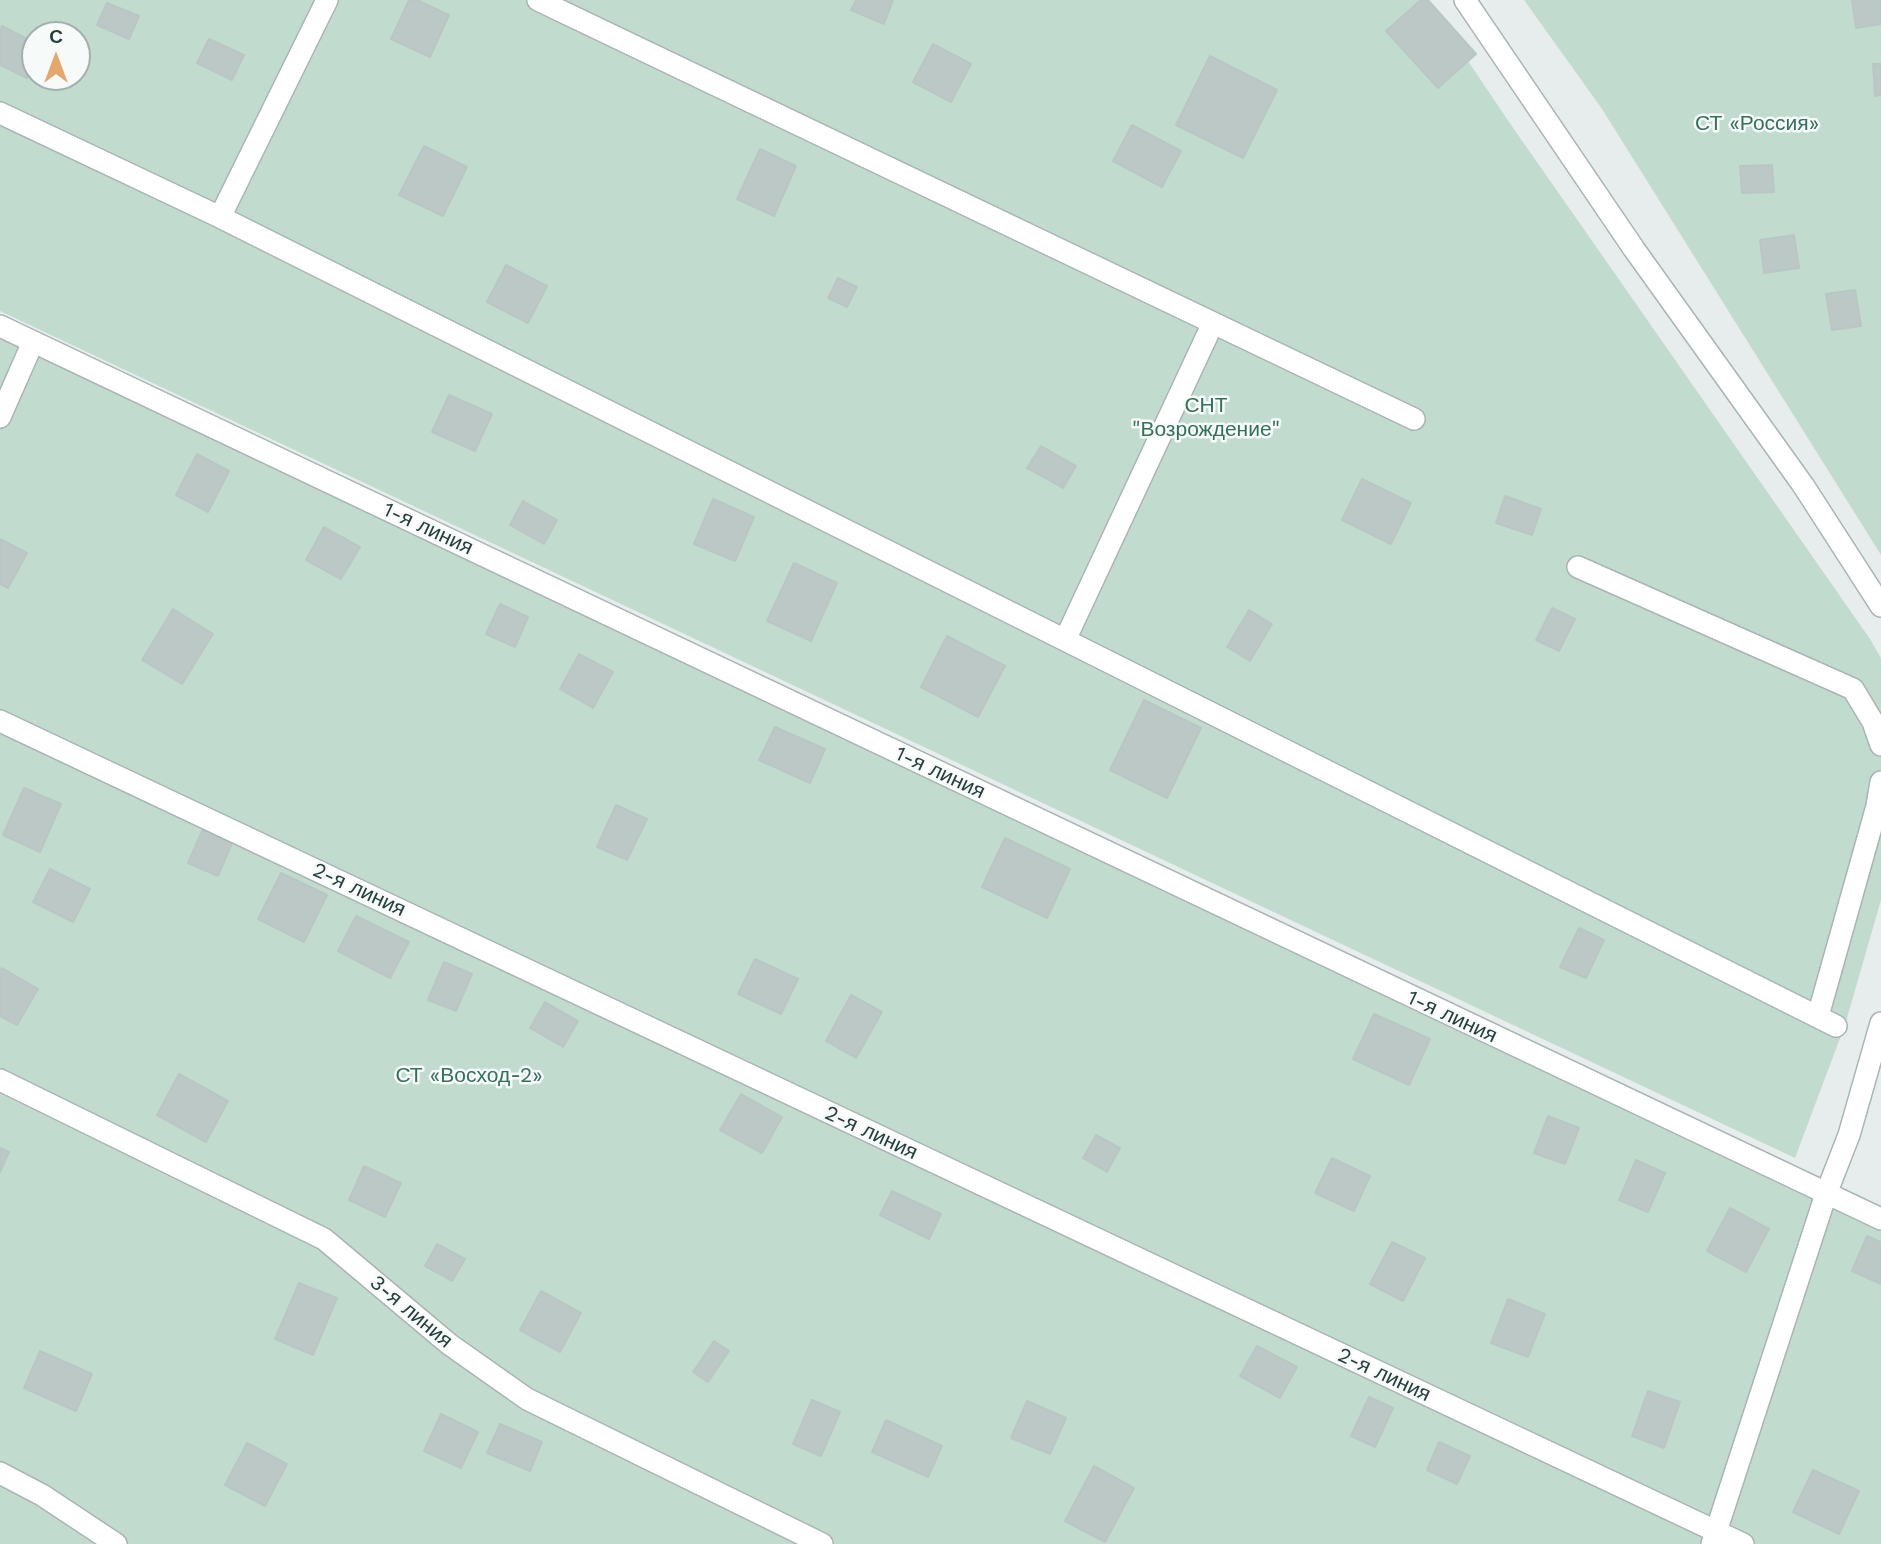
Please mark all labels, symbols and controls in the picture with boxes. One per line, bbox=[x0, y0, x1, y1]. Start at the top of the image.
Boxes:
north arrow bbox=[21, 21, 91, 91]
text: С bbox=[49, 25, 63, 48]
park label: СТ «Россия» bbox=[1695, 111, 1819, 137]
park label: СНТ "Возрождение" bbox=[1132, 393, 1280, 443]
street label: 1-я линия bbox=[379, 497, 477, 561]
street label: 1-я линия bbox=[891, 741, 989, 805]
street label: 2-я линия bbox=[308, 858, 410, 922]
street label: 1-я линия bbox=[1403, 985, 1501, 1049]
park label: СТ «Восход-2» bbox=[395, 1063, 543, 1089]
street label: 2-я линия bbox=[820, 1101, 922, 1165]
street label: 3-я линия bbox=[365, 1270, 457, 1354]
street label: 2-я линия bbox=[1333, 1343, 1435, 1407]

